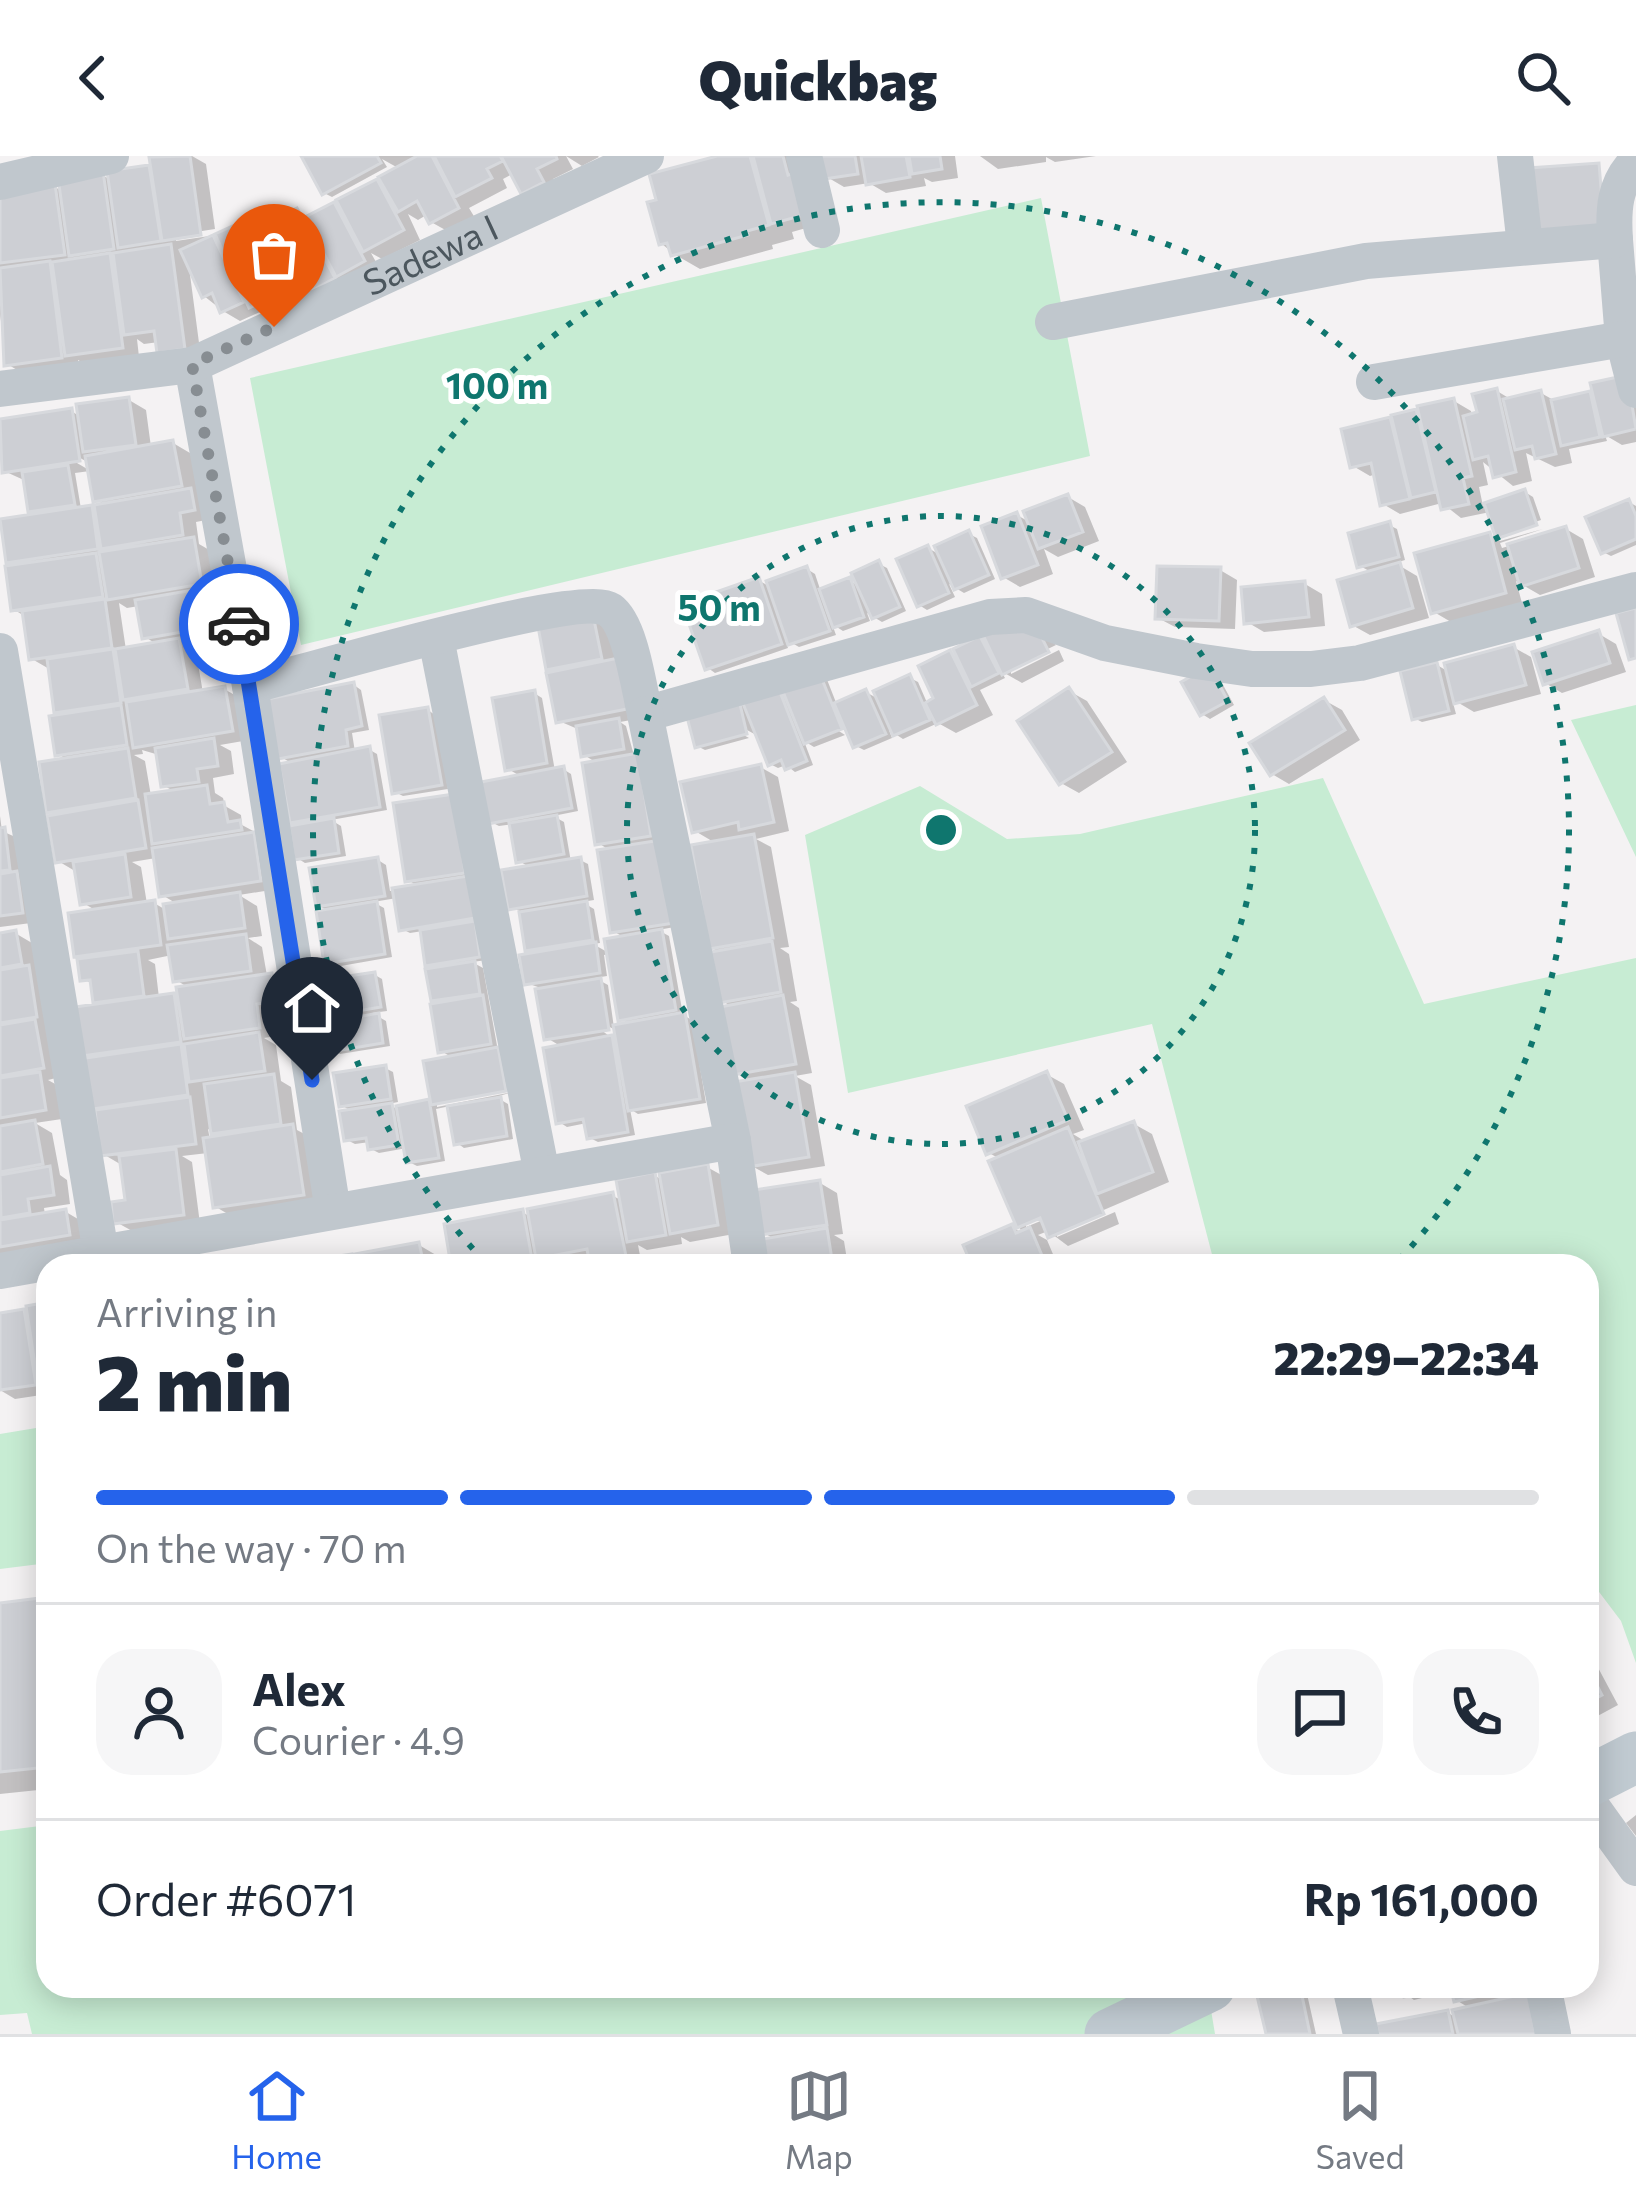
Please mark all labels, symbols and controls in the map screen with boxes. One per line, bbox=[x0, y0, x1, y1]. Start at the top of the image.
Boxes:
icon: back bbox=[60, 45, 126, 111]
text: Quickbag bbox=[699, 45, 937, 111]
icon: search bbox=[1510, 45, 1576, 111]
street label: Sadewa I bbox=[355, 203, 504, 303]
pin bbox=[223, 204, 325, 327]
icon: bag bbox=[241, 222, 307, 288]
text: 100 m bbox=[446, 362, 548, 406]
courier bbox=[179, 564, 299, 684]
text: 50 m bbox=[677, 584, 761, 628]
icon: car bbox=[206, 591, 272, 657]
centre of rings bbox=[920, 809, 962, 851]
pin bbox=[261, 957, 363, 1080]
icon: home bbox=[279, 975, 345, 1041]
text: Arriving in bbox=[96, 1287, 277, 1335]
text: 22:29–22:34 bbox=[1274, 1329, 1539, 1384]
text: 2 min bbox=[96, 1332, 292, 1427]
text: On the way · 70 m bbox=[96, 1523, 407, 1571]
button: person bbox=[96, 1649, 222, 1775]
button: chat bbox=[1257, 1649, 1383, 1775]
button: phone bbox=[1413, 1649, 1539, 1775]
text: Alex bbox=[252, 1660, 346, 1715]
text: Courier · 4.9 bbox=[252, 1715, 465, 1763]
text: Order #6071 bbox=[96, 1870, 357, 1925]
text: Rp 161,000 bbox=[1304, 1870, 1539, 1925]
tab: Home bbox=[231, 2063, 322, 2176]
tab: Map bbox=[785, 2063, 853, 2176]
tab: Saved bbox=[1316, 2063, 1405, 2176]

